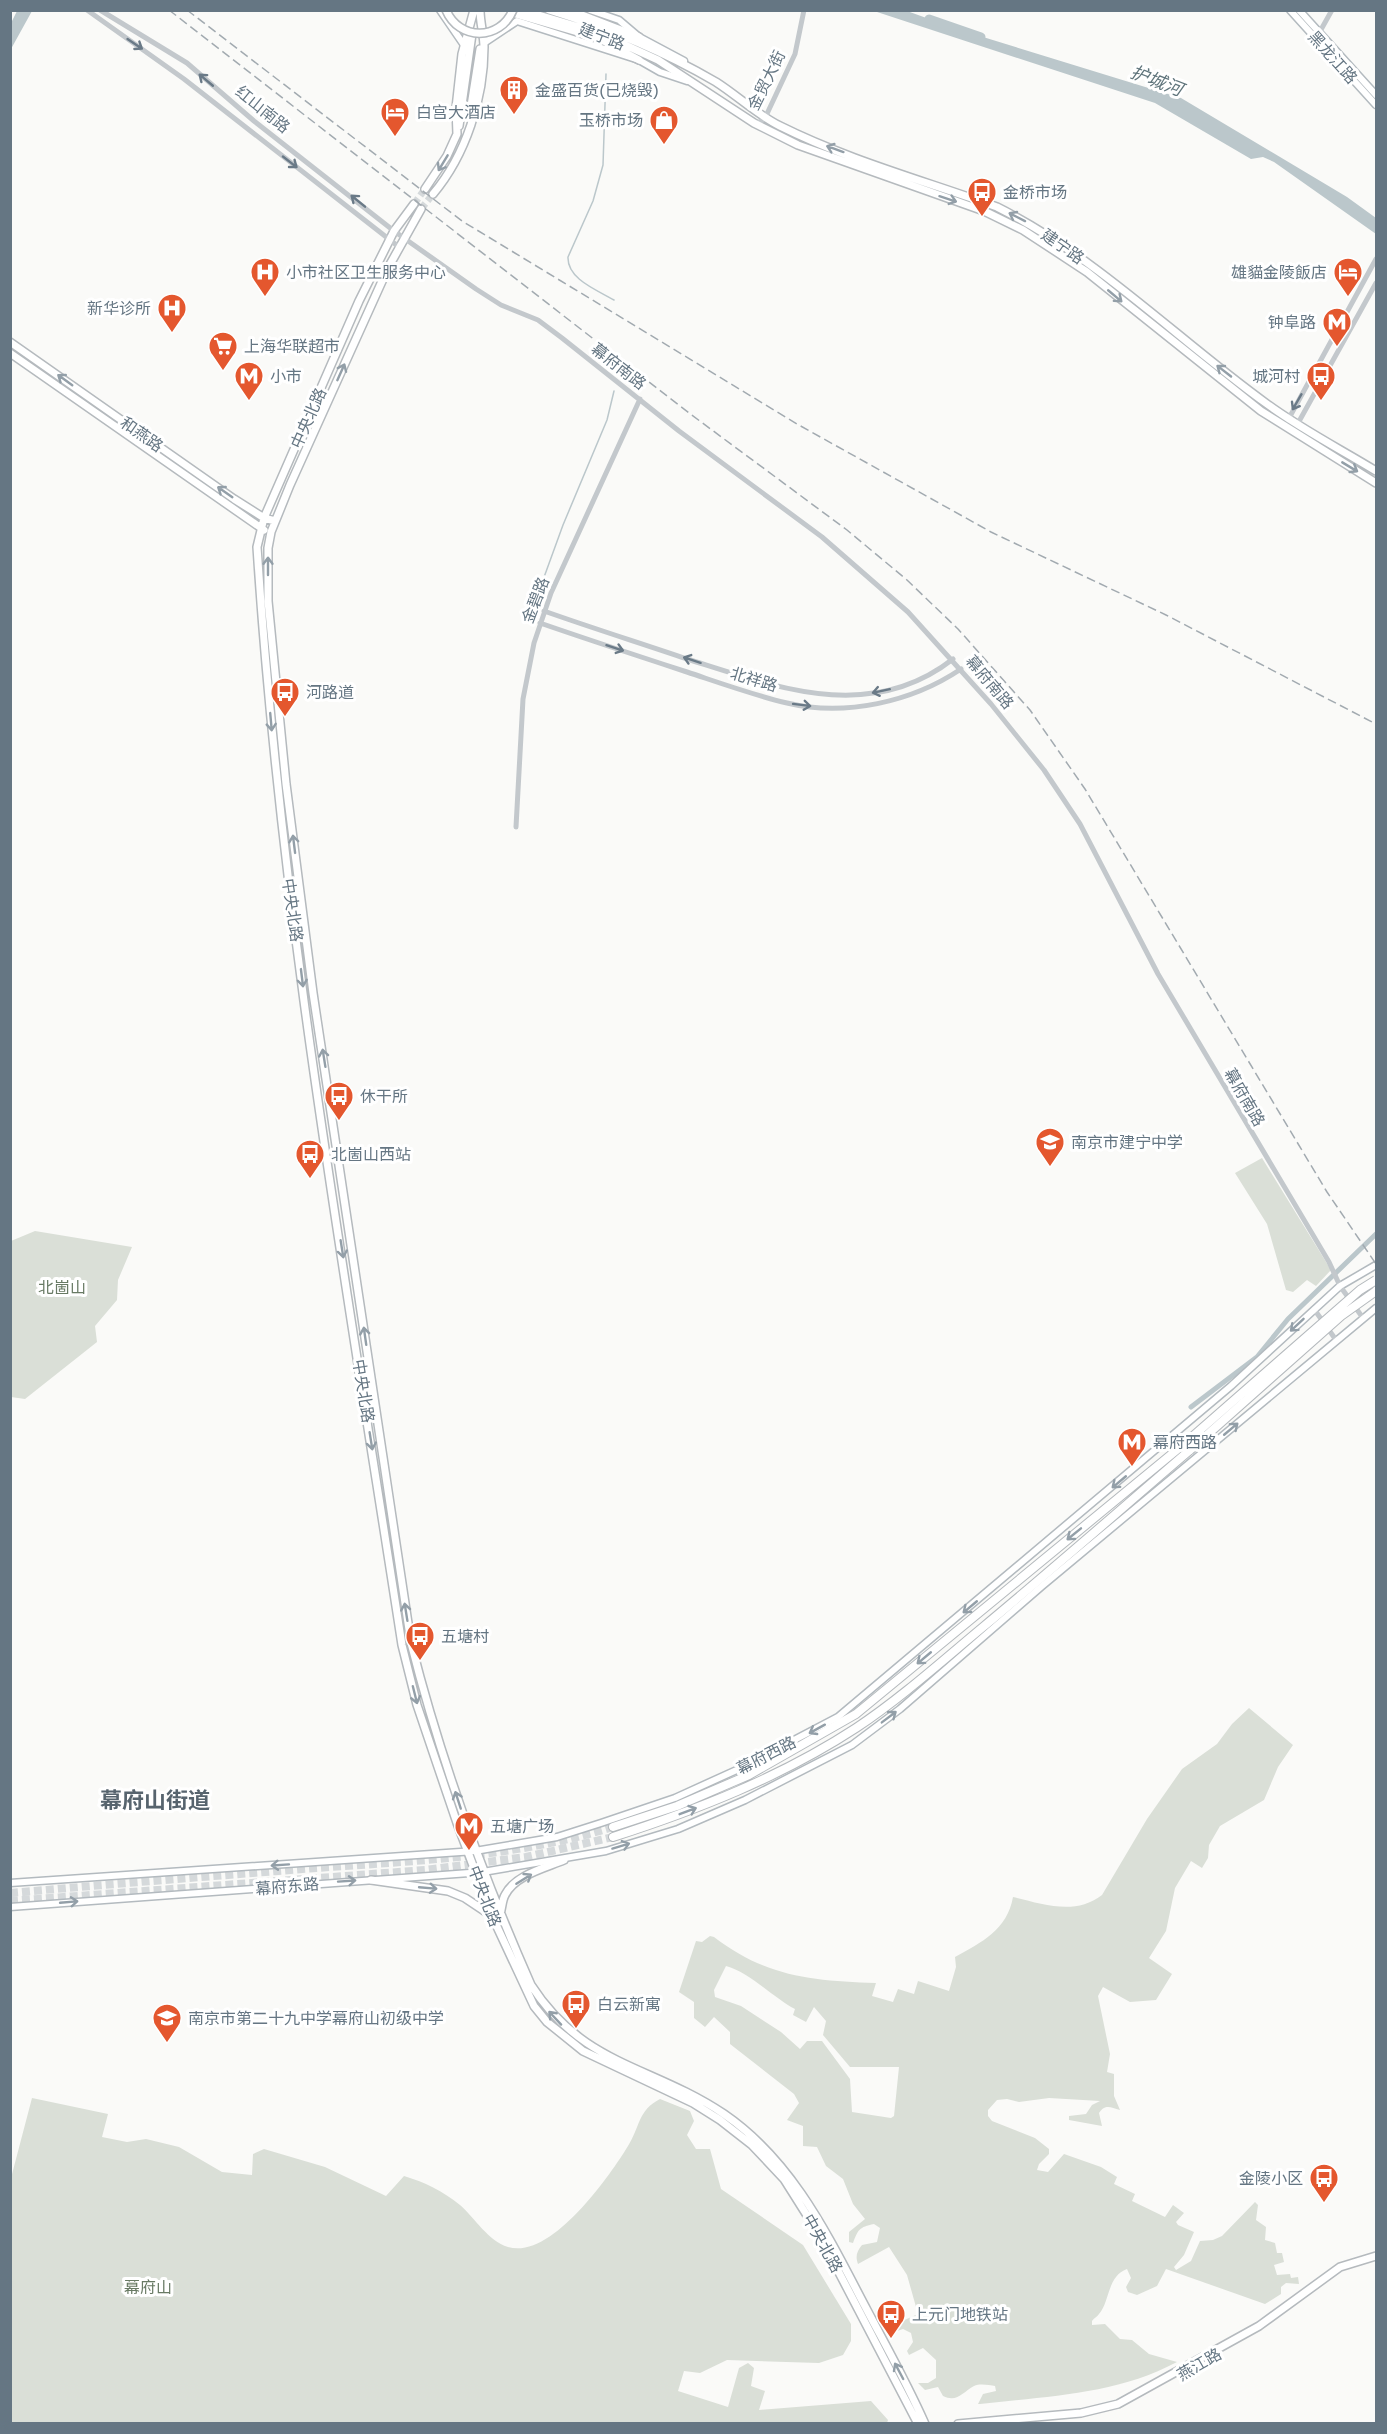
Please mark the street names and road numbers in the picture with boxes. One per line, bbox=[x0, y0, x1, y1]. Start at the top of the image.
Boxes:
street label: 建宁路 bbox=[576, 18, 628, 54]
street label: 黑龙江路 bbox=[1304, 27, 1362, 87]
street label: 金贸大街 bbox=[743, 47, 789, 113]
street label: 红山南路 bbox=[232, 81, 294, 137]
street label: 建宁路 bbox=[1038, 224, 1088, 268]
street label: 幕府南路 bbox=[588, 338, 650, 394]
street label: 中央北路 bbox=[286, 385, 330, 451]
street label: 和燕路 bbox=[117, 412, 167, 456]
street label: 金碧路 bbox=[517, 574, 553, 626]
street label: 幕府南路 bbox=[962, 651, 1018, 713]
street label: 北祥路 bbox=[728, 662, 780, 696]
street label: 中央北路 bbox=[279, 877, 307, 943]
street label: 幕府南路 bbox=[1220, 1064, 1270, 1130]
street label: 中央北路 bbox=[349, 1358, 379, 1424]
street label: 幕府西路 bbox=[733, 1732, 799, 1778]
street label: 中央北路 bbox=[464, 1863, 506, 1929]
street label: 幕府东路 bbox=[254, 1873, 320, 1899]
street label: 中央北路 bbox=[799, 2210, 847, 2276]
street label: 燕江路 bbox=[1173, 2343, 1225, 2385]

